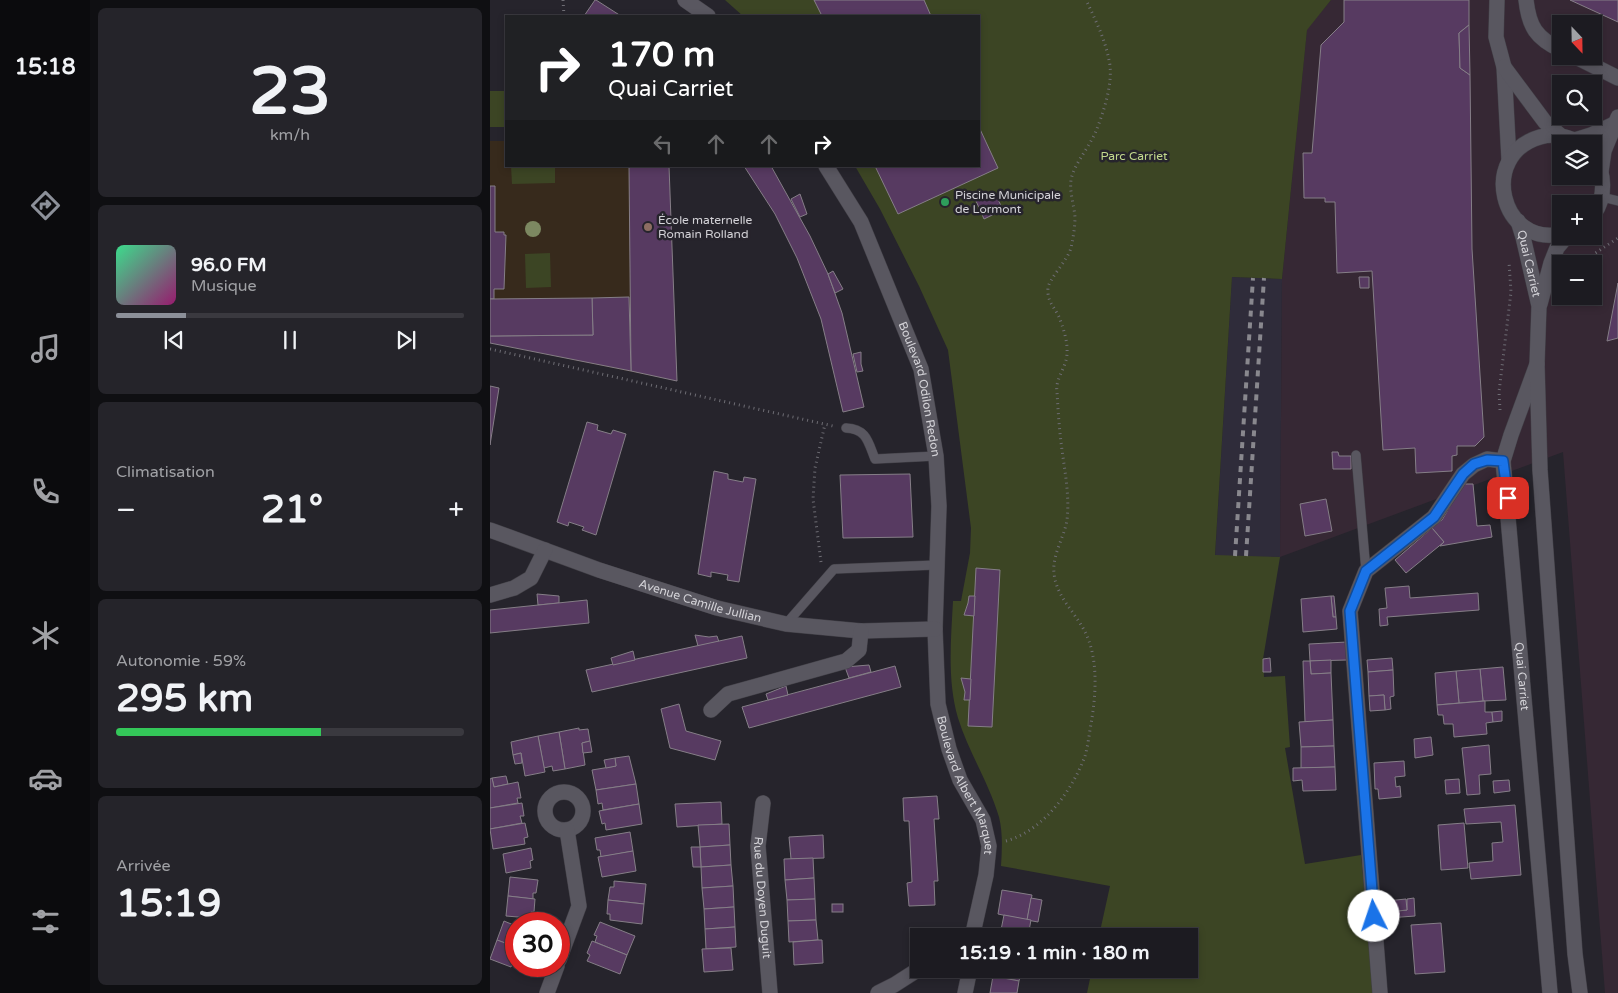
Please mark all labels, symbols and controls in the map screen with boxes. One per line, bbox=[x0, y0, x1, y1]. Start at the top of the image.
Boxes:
north arrow bbox=[1552, 15, 1602, 65]
map controls bbox=[1552, 15, 1602, 305]
text: 170 m bbox=[608, 34, 715, 76]
icon: right bbox=[525, 35, 590, 100]
text: 23 bbox=[249, 53, 331, 132]
text: 15:18 bbox=[15, 54, 75, 80]
button: search bbox=[1552, 75, 1602, 125]
text: Quai Carriet bbox=[608, 76, 734, 102]
text: km/h bbox=[270, 125, 310, 145]
icon: left bbox=[649, 130, 677, 158]
icon: ahead bbox=[702, 130, 730, 158]
icon: ahead bbox=[755, 130, 783, 158]
icon: right bbox=[808, 130, 836, 158]
button: layers bbox=[1552, 135, 1602, 185]
park label: Parc Carriet bbox=[1100, 149, 1168, 163]
icon: directions bbox=[28, 188, 63, 223]
place label: Piscine Municipale de Lormont bbox=[955, 188, 1061, 216]
button: + bbox=[1552, 195, 1602, 245]
marker: Piscine Municipale de Lormont bbox=[939, 196, 951, 208]
place label: École maternelle Romain Rolland bbox=[658, 213, 753, 241]
marker: École maternelle Romain Rolland bbox=[642, 221, 654, 233]
street label: Quai Carriet bbox=[1514, 228, 1544, 299]
text: 96.0 FM bbox=[191, 254, 267, 276]
button: − bbox=[1552, 255, 1602, 305]
text: Musique bbox=[191, 276, 257, 296]
street label: Boulevard Odilon Redon bbox=[895, 320, 943, 458]
icon: previous bbox=[160, 326, 188, 354]
icon: pause bbox=[276, 326, 304, 354]
icon: next bbox=[392, 326, 420, 354]
icon: music bbox=[28, 331, 63, 366]
text: Climatisation bbox=[116, 462, 215, 482]
icon: phone bbox=[28, 474, 63, 509]
pin bbox=[1487, 477, 1529, 519]
icon: arrive bbox=[1494, 484, 1522, 512]
text: 21° bbox=[261, 487, 323, 533]
text: − bbox=[116, 493, 136, 527]
text: + bbox=[448, 493, 464, 527]
street label: Avenue Camille Jullian bbox=[637, 576, 763, 625]
icon: climate bbox=[28, 618, 63, 653]
street label: Quai Carriet bbox=[1512, 642, 1532, 712]
text: Autonomie · 59% bbox=[116, 651, 246, 671]
text: 295 km bbox=[116, 676, 253, 722]
street label: Boulevard Albert Marquet bbox=[934, 714, 996, 856]
icon: car bbox=[28, 761, 63, 796]
street label: Rue du Doyen Duguit bbox=[751, 836, 774, 959]
text: Arrivée bbox=[116, 856, 171, 876]
text: 15:19 bbox=[116, 881, 221, 927]
position arrow bbox=[1347, 889, 1399, 941]
icon: filters bbox=[28, 904, 63, 939]
speed limit sign: 30 bbox=[505, 912, 570, 977]
text: 15:19 · 1 min · 180 m bbox=[958, 942, 1150, 964]

